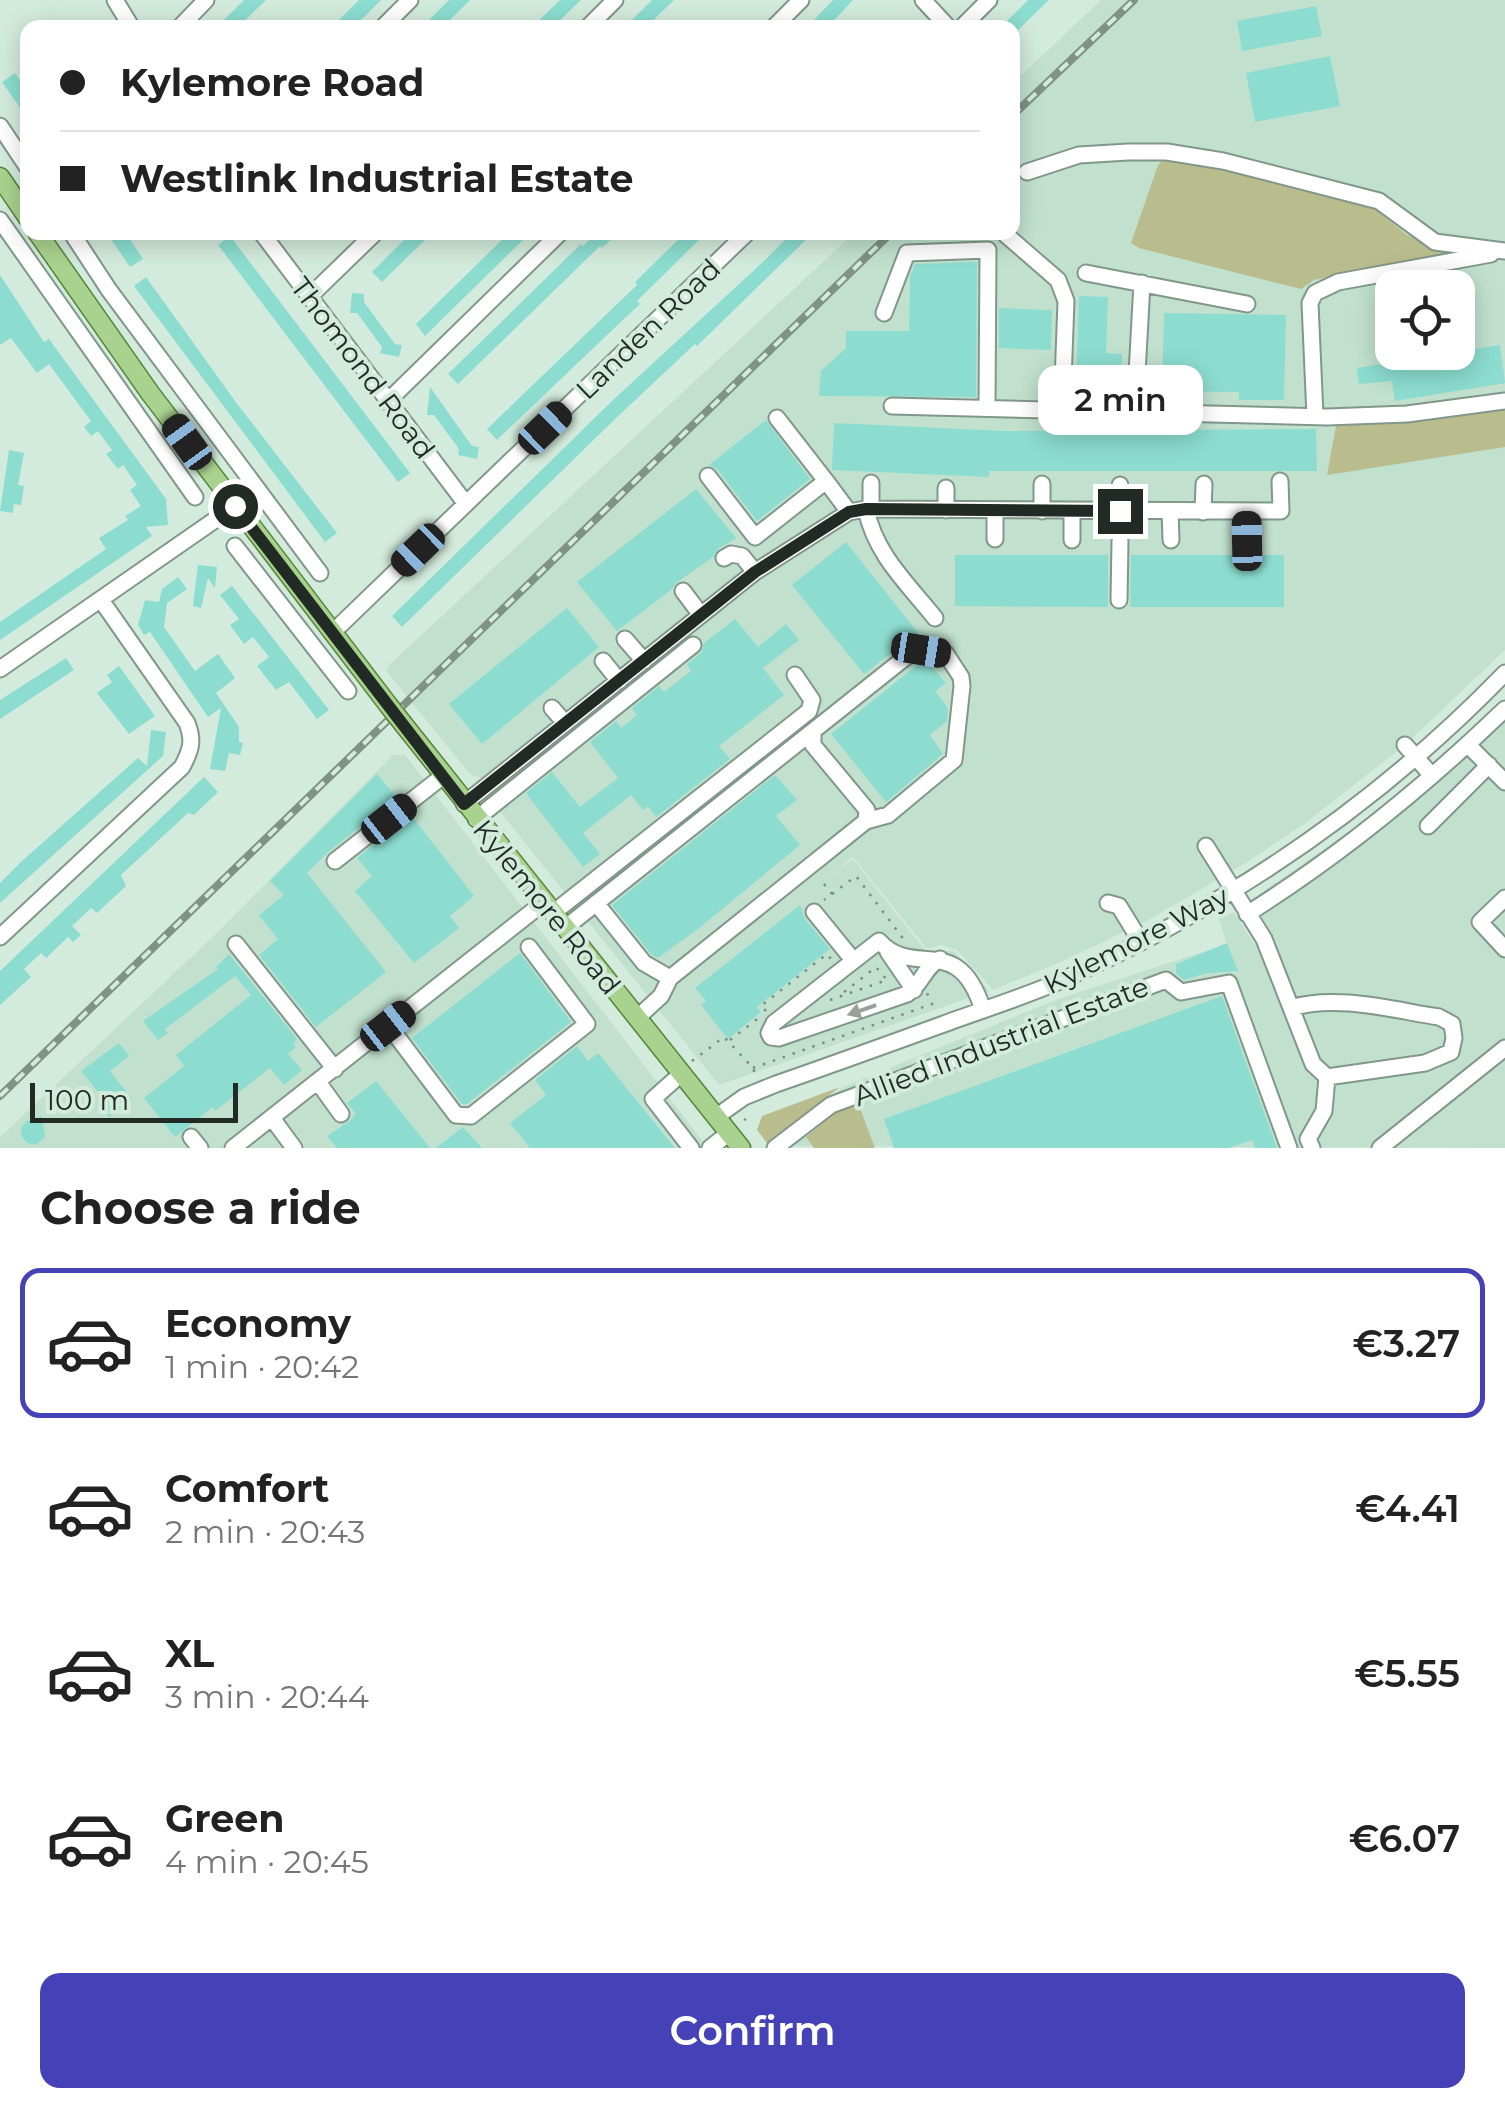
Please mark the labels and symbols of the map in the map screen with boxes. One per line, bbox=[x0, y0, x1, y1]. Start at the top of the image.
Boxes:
street label: Landen Road bbox=[569, 252, 727, 406]
street label: Thomond Road bbox=[284, 271, 442, 465]
callout: 2 min bbox=[1038, 366, 1202, 436]
car bbox=[513, 396, 577, 460]
car bbox=[157, 409, 217, 475]
route start bbox=[213, 484, 258, 529]
route end bbox=[1098, 489, 1143, 534]
car bbox=[1231, 511, 1263, 571]
car bbox=[386, 518, 450, 582]
car bbox=[889, 630, 953, 670]
car bbox=[356, 789, 422, 849]
street label: Kylemore Road bbox=[466, 813, 628, 1001]
street label: Kylemore Way bbox=[1038, 878, 1235, 1001]
street label: Allied Industrial Estate bbox=[849, 969, 1153, 1113]
car bbox=[355, 996, 421, 1056]
one-way arrow bbox=[847, 1003, 877, 1018]
scale bar bbox=[30, 1078, 238, 1122]

